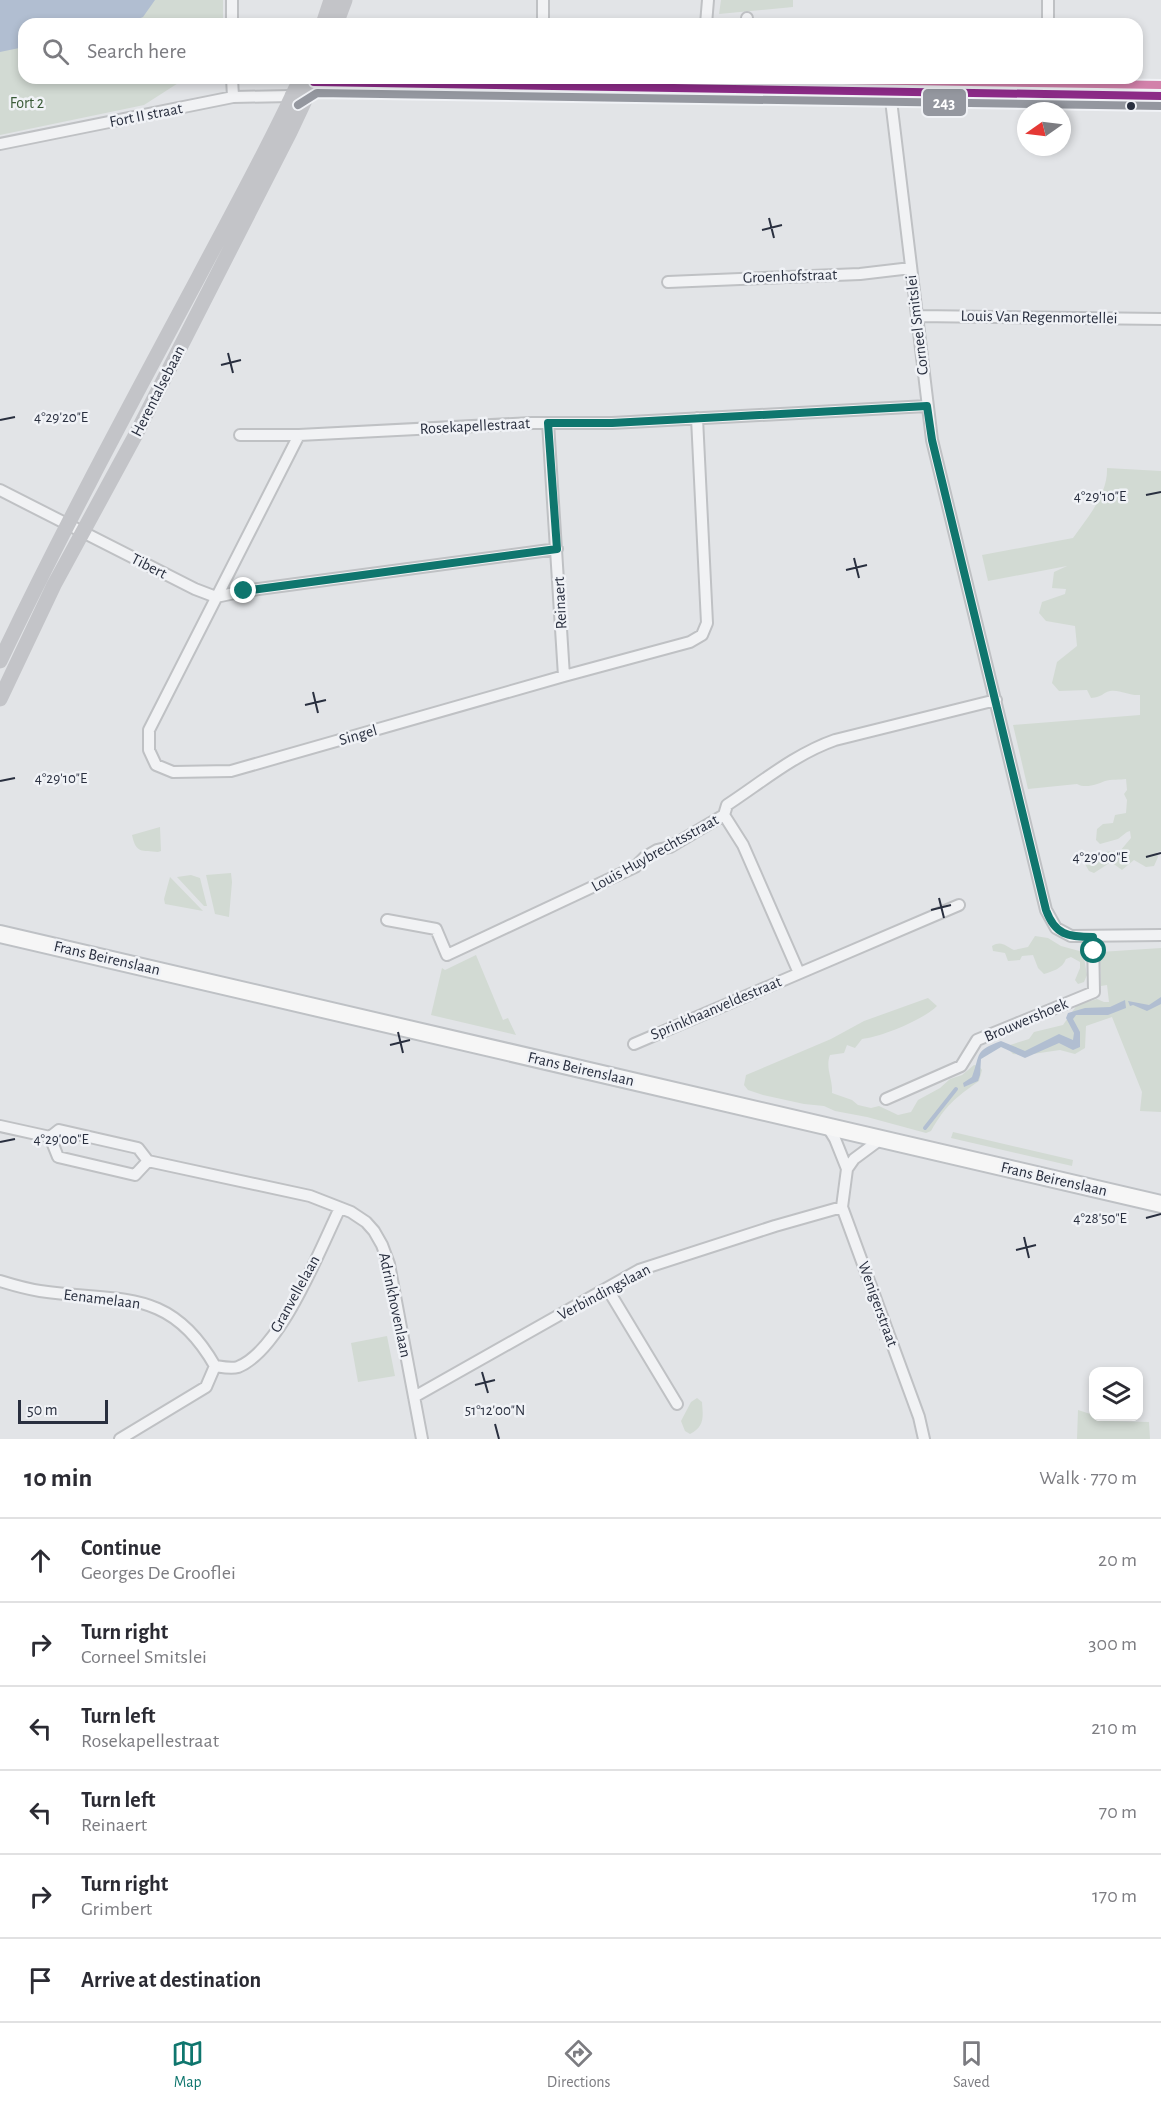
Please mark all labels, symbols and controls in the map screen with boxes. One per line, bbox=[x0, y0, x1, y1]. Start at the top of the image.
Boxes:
search box bbox=[18, 18, 1143, 84]
icon: search bbox=[39, 35, 72, 68]
text: Search here bbox=[87, 40, 186, 62]
line badge: 243 bbox=[922, 88, 967, 117]
park label: Fort 2 bbox=[10, 95, 44, 111]
text: 243 bbox=[933, 95, 955, 111]
street label: Fort II straat bbox=[108, 100, 184, 130]
unlabelled marker bbox=[1125, 100, 1137, 112]
north arrow bbox=[1017, 102, 1071, 156]
street label: Groenhofstraat bbox=[742, 266, 838, 286]
street label: Corneel Smitslei bbox=[903, 274, 931, 376]
street label: Louis Van Regenmortellei bbox=[960, 308, 1118, 326]
street label: Herentalsebaan bbox=[128, 343, 188, 439]
text: 4°29'20"E bbox=[34, 410, 88, 425]
street label: Rosekapellestraat bbox=[419, 415, 531, 437]
text: 4°29'10"E bbox=[1074, 489, 1126, 504]
street label: Tibert bbox=[129, 550, 169, 582]
street label: Reinaert bbox=[551, 576, 569, 630]
route end bbox=[230, 577, 256, 603]
street label: Singel bbox=[337, 722, 379, 748]
text: 4°29'10"E bbox=[35, 771, 87, 786]
street label: Louis Huybrechtsstraat bbox=[589, 811, 722, 895]
text: 4°29'00"E bbox=[1072, 850, 1128, 865]
route start bbox=[1080, 937, 1106, 963]
street label: Frans Beirenslaan bbox=[52, 938, 162, 978]
street label: Sprinkhaanveldestraat bbox=[648, 973, 784, 1043]
street label: Brouwershoek bbox=[982, 995, 1071, 1045]
street label: Frans Beirenslaan bbox=[526, 1049, 636, 1089]
text: 4°29'00"E bbox=[33, 1132, 89, 1147]
street label: Frans Beirenslaan bbox=[999, 1159, 1109, 1199]
text: 4°28'50"E bbox=[1073, 1211, 1127, 1226]
street label: Adrinkhovenlaan bbox=[376, 1251, 414, 1359]
street label: Granvellelaan bbox=[267, 1253, 323, 1335]
street label: Wenigerstraat bbox=[855, 1259, 901, 1349]
street label: Verbindingslaan bbox=[555, 1261, 653, 1323]
street label: Eenamelaan bbox=[63, 1286, 141, 1312]
map controls bbox=[1089, 1367, 1143, 1421]
button: layers bbox=[1089, 1367, 1143, 1421]
scale bar bbox=[18, 1397, 108, 1424]
text: 50 m bbox=[27, 1402, 58, 1418]
text: 51°12'00"N bbox=[465, 1403, 525, 1418]
text: 10 min bbox=[24, 1465, 92, 1491]
text: Walk · 770 m bbox=[1039, 1468, 1137, 1488]
text: Continue bbox=[81, 1537, 161, 1559]
icon: ahead bbox=[24, 1544, 57, 1577]
text: 20 m bbox=[1098, 1550, 1137, 1570]
text: Georges De Grooflei bbox=[81, 1563, 236, 1583]
text: Turn right bbox=[81, 1621, 168, 1643]
icon: right bbox=[24, 1628, 57, 1661]
text: 300 m bbox=[1088, 1634, 1137, 1654]
text: Corneel Smitslei bbox=[81, 1647, 207, 1667]
text: Turn left bbox=[81, 1705, 155, 1727]
icon: left bbox=[24, 1712, 57, 1745]
text: 210 m bbox=[1091, 1718, 1137, 1738]
text: Rosekapellestraat bbox=[81, 1731, 219, 1751]
text: Turn left bbox=[81, 1789, 155, 1811]
icon: left bbox=[24, 1796, 57, 1829]
text: 70 m bbox=[1099, 1802, 1137, 1822]
text: Reinaert bbox=[81, 1815, 147, 1835]
text: Turn right bbox=[81, 1873, 168, 1895]
icon: right bbox=[24, 1880, 57, 1913]
text: 170 m bbox=[1092, 1886, 1137, 1906]
text: Grimbert bbox=[81, 1899, 152, 1919]
icon: arrive bbox=[24, 1964, 57, 1997]
text: Arrive at destination bbox=[81, 1969, 261, 1991]
tab: Map bbox=[171, 2037, 204, 2092]
tab: Directions bbox=[547, 2037, 611, 2092]
tab: Saved bbox=[953, 2037, 990, 2092]

